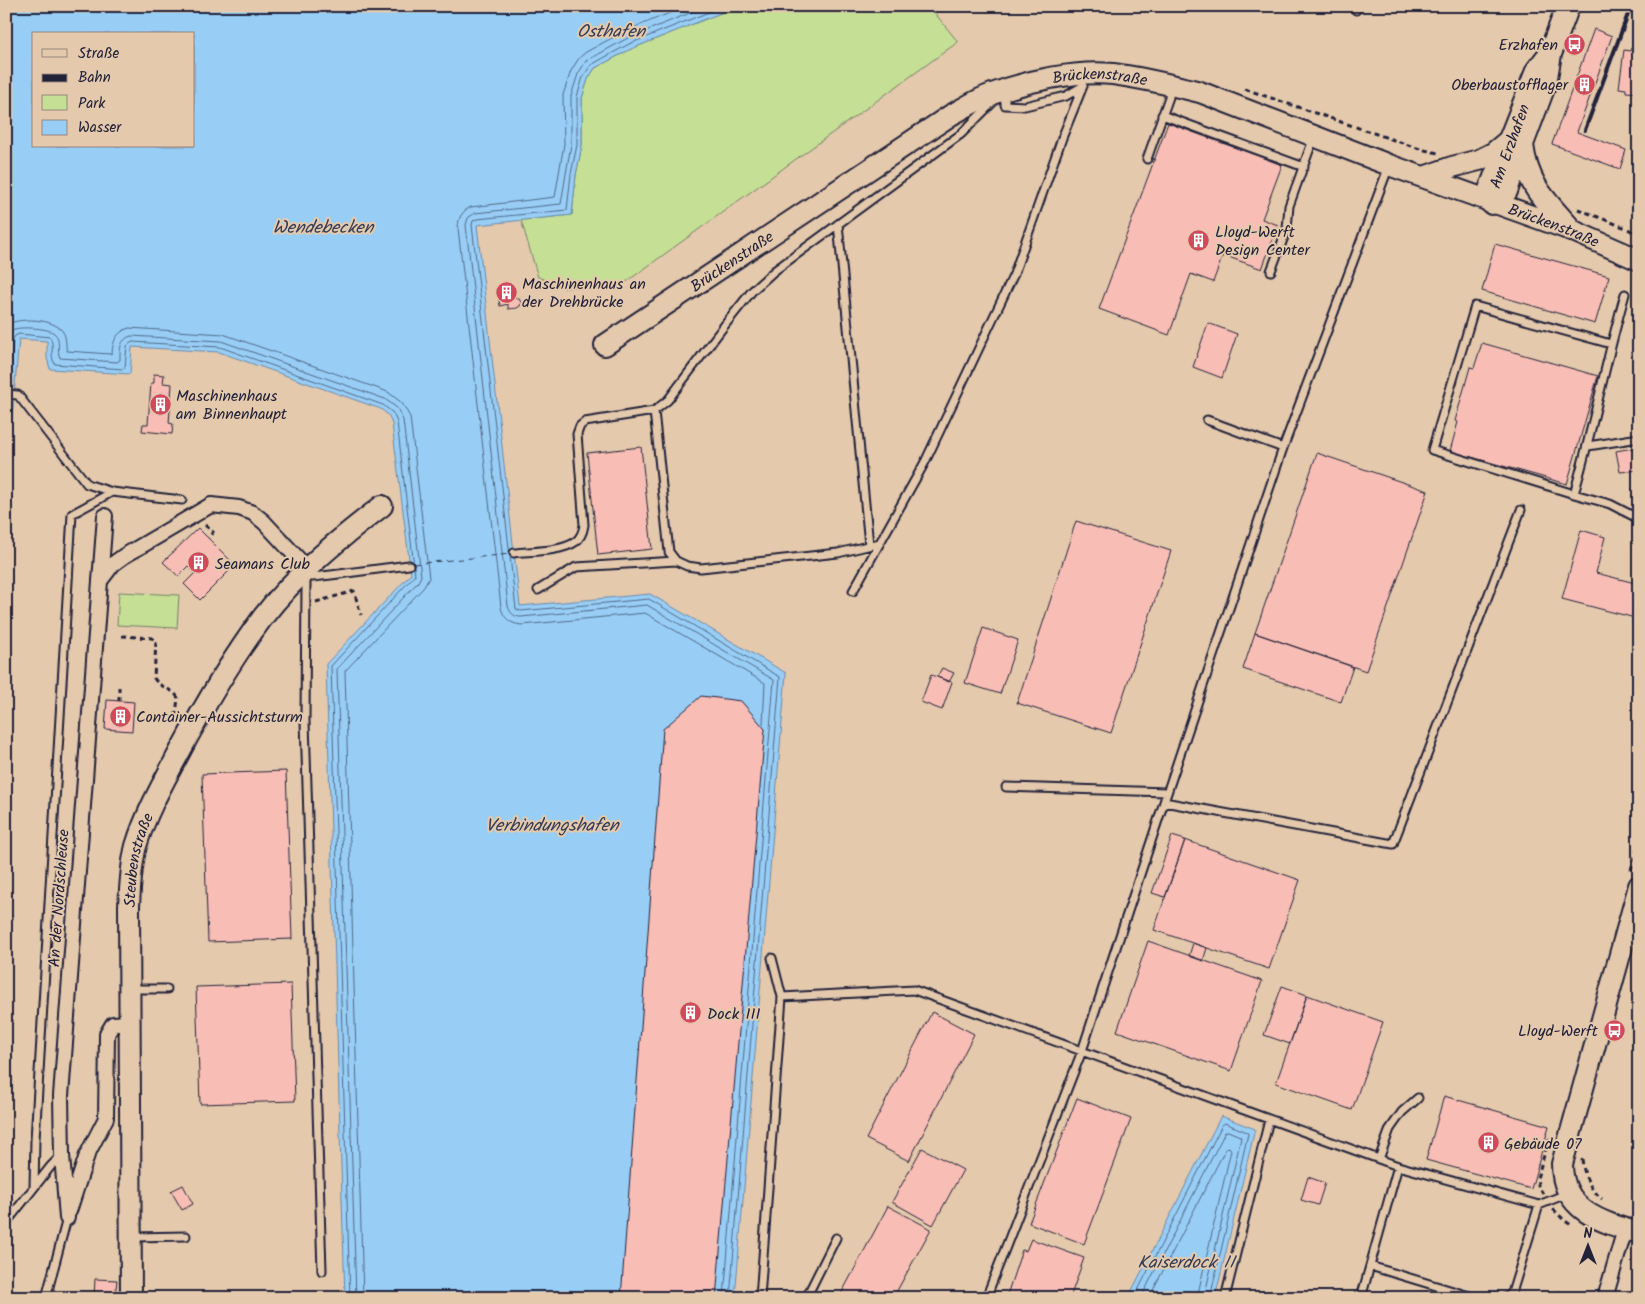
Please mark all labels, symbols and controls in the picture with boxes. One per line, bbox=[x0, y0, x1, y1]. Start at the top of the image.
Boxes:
water label: Osthafen bbox=[577, 18, 647, 47]
legend bbox=[32, 32, 195, 148]
bus stop icon: Erzhafen bbox=[1562, 32, 1586, 56]
place label: Erzhafen bbox=[1498, 33, 1558, 58]
text: Straße bbox=[78, 42, 120, 66]
street label: Brückenstraße bbox=[1050, 62, 1149, 94]
text: Bahn bbox=[78, 66, 111, 90]
building icon: Oberbaustofflager bbox=[1572, 72, 1596, 96]
place label: Oberbaustofflager bbox=[1451, 73, 1570, 98]
text: Park bbox=[78, 92, 106, 116]
street label: Am Erzhafen bbox=[1484, 101, 1537, 192]
text: Wasser bbox=[78, 116, 122, 140]
street label: Brückenstraße bbox=[1504, 197, 1603, 255]
water label: Wendebecken bbox=[273, 214, 375, 243]
place label: Lloyd-Werft Design Center bbox=[1215, 220, 1311, 263]
street label: Brückenstraße bbox=[686, 225, 779, 299]
building icon: Lloyd-Werft Design Center bbox=[1187, 228, 1211, 252]
place label: Maschinenhaus an der Drehbrücke bbox=[522, 272, 646, 315]
building icon: Maschinenhaus an der Drehbrücke bbox=[494, 280, 518, 304]
place label: Maschinenhaus am Binnenhaupt bbox=[176, 384, 288, 427]
building icon: Maschinenhaus am Binnenhaupt bbox=[148, 392, 172, 416]
building icon: Seamans Club bbox=[187, 551, 211, 575]
place label: Seamans Club bbox=[215, 552, 310, 577]
building icon: Container-Aussichtsturm bbox=[108, 704, 132, 728]
place label: Container-Aussichtsturm bbox=[136, 705, 303, 730]
street label: Steubenstraße bbox=[118, 809, 161, 908]
water label: Verbindungshafen bbox=[486, 812, 620, 841]
street label: An der Nordschleuse bbox=[42, 828, 77, 968]
building icon: Dock III bbox=[679, 1001, 703, 1025]
place label: Dock III bbox=[707, 1002, 761, 1027]
bus stop icon: Lloyd-Werft bbox=[1602, 1018, 1626, 1042]
place label: Lloyd-Werft bbox=[1518, 1019, 1599, 1044]
building icon: Gebäude 07 bbox=[1476, 1131, 1500, 1155]
place label: Gebäude 07 bbox=[1504, 1132, 1582, 1157]
north arrow bbox=[1562, 1222, 1612, 1272]
text: N bbox=[1584, 1223, 1593, 1245]
water label: Kaiserdock II bbox=[1137, 1249, 1237, 1278]

